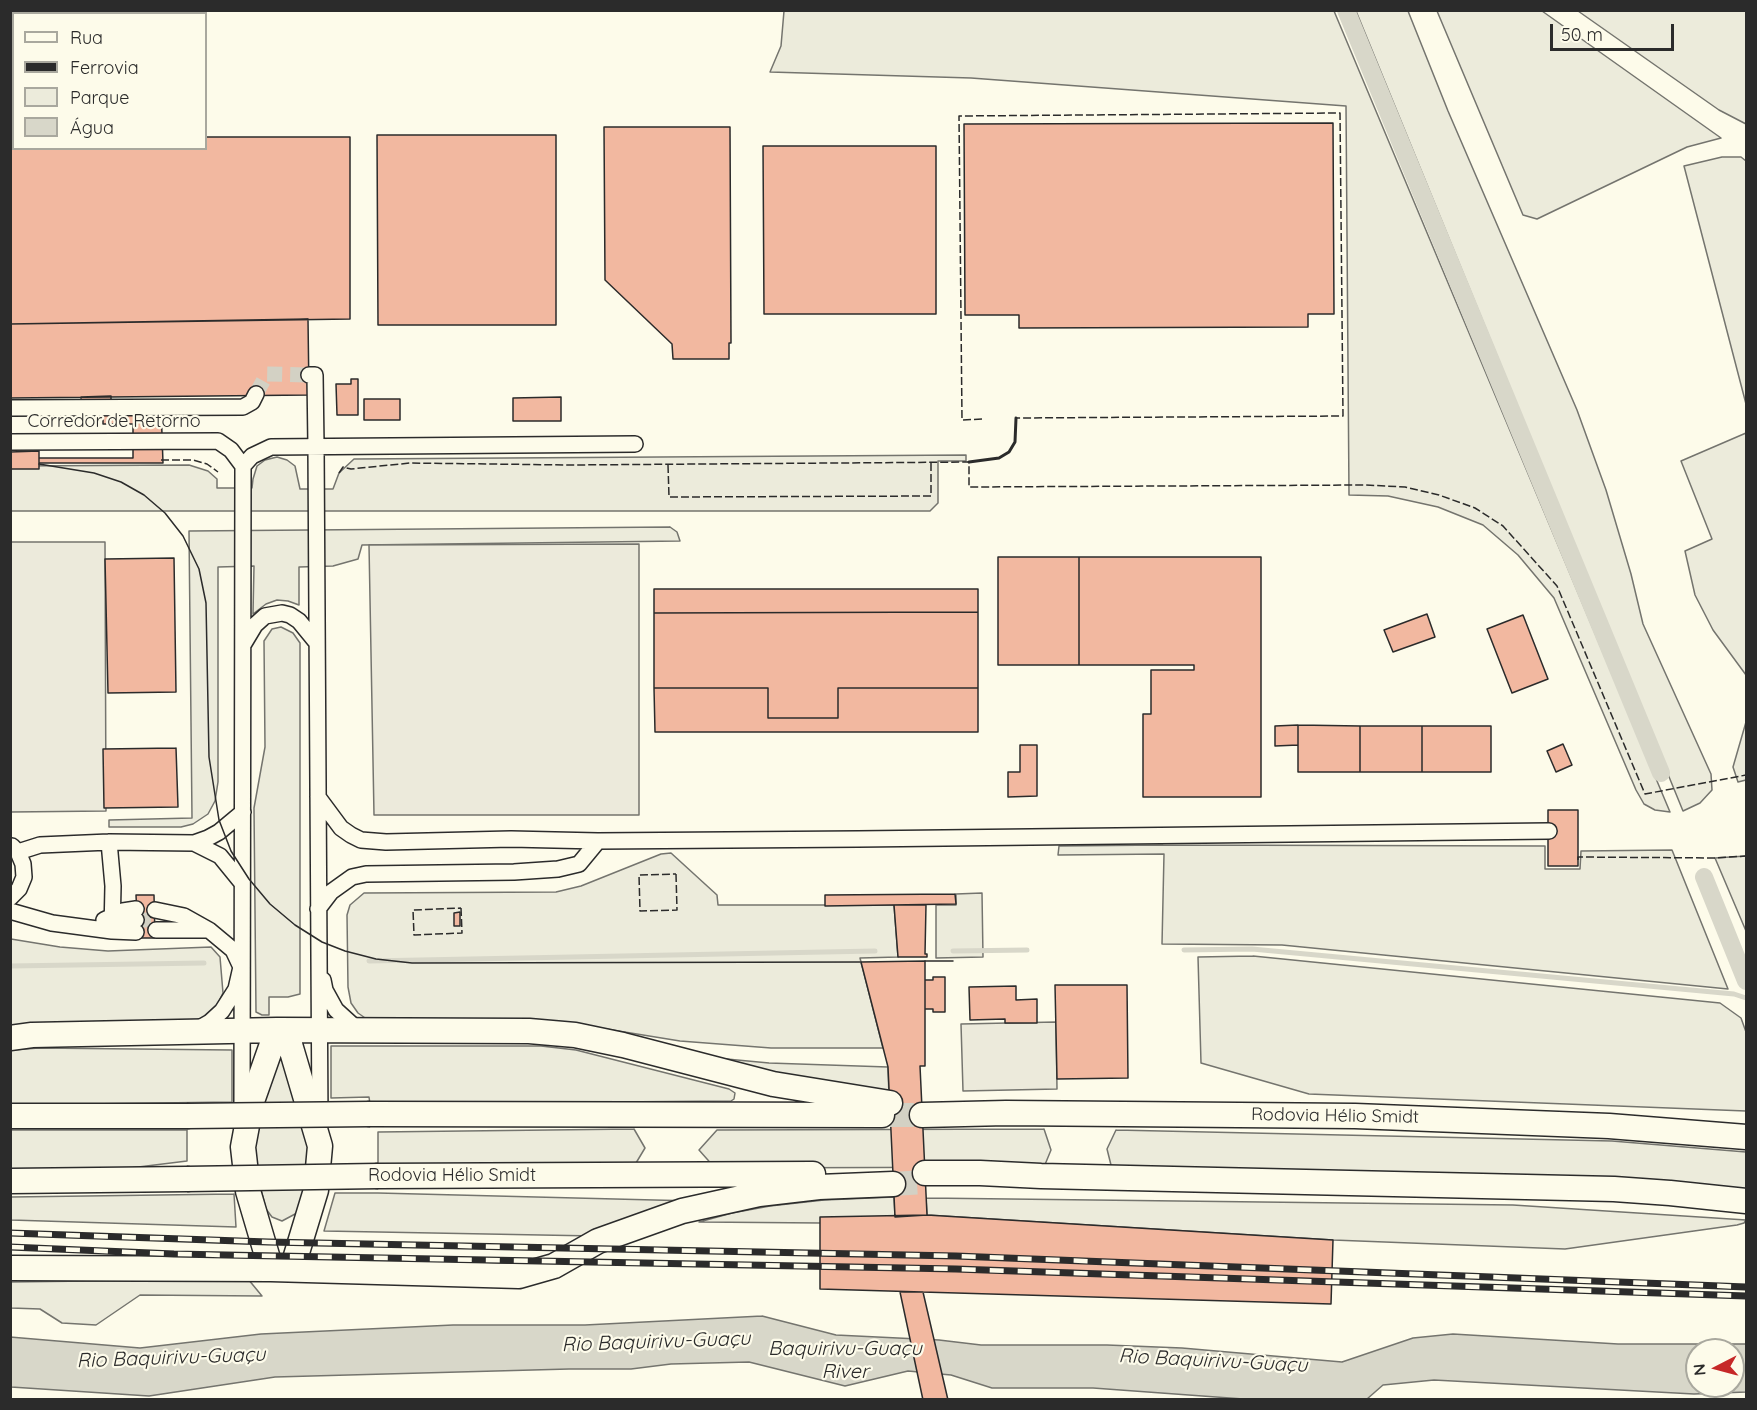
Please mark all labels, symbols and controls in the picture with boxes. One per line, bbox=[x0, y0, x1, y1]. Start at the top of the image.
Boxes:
legend bbox=[12, 12, 207, 150]
scale bar bbox=[1553, 12, 1678, 50]
text: 50 m bbox=[1561, 23, 1603, 46]
text: Rua bbox=[70, 26, 103, 49]
text: Ferrovia bbox=[70, 56, 139, 79]
text: Parque bbox=[70, 86, 129, 109]
text: Água bbox=[70, 116, 114, 139]
street label: Corredor de Retorno bbox=[27, 411, 201, 433]
street label: Rodovia Hélio Smidt bbox=[1251, 1104, 1419, 1128]
street label: Rodovia Hélio Smidt bbox=[368, 1165, 536, 1187]
water label: Rio Baquirivu-Guaçu bbox=[561, 1327, 751, 1357]
water label: Baquirivu-Guaçu River bbox=[768, 1337, 922, 1384]
north arrow bbox=[1685, 1338, 1745, 1398]
water label: Rio Baquirivu-Guaçu bbox=[76, 1343, 266, 1373]
water label: Rio Baquirivu-Guaçu bbox=[1118, 1344, 1308, 1378]
text: N bbox=[1689, 1363, 1710, 1377]

